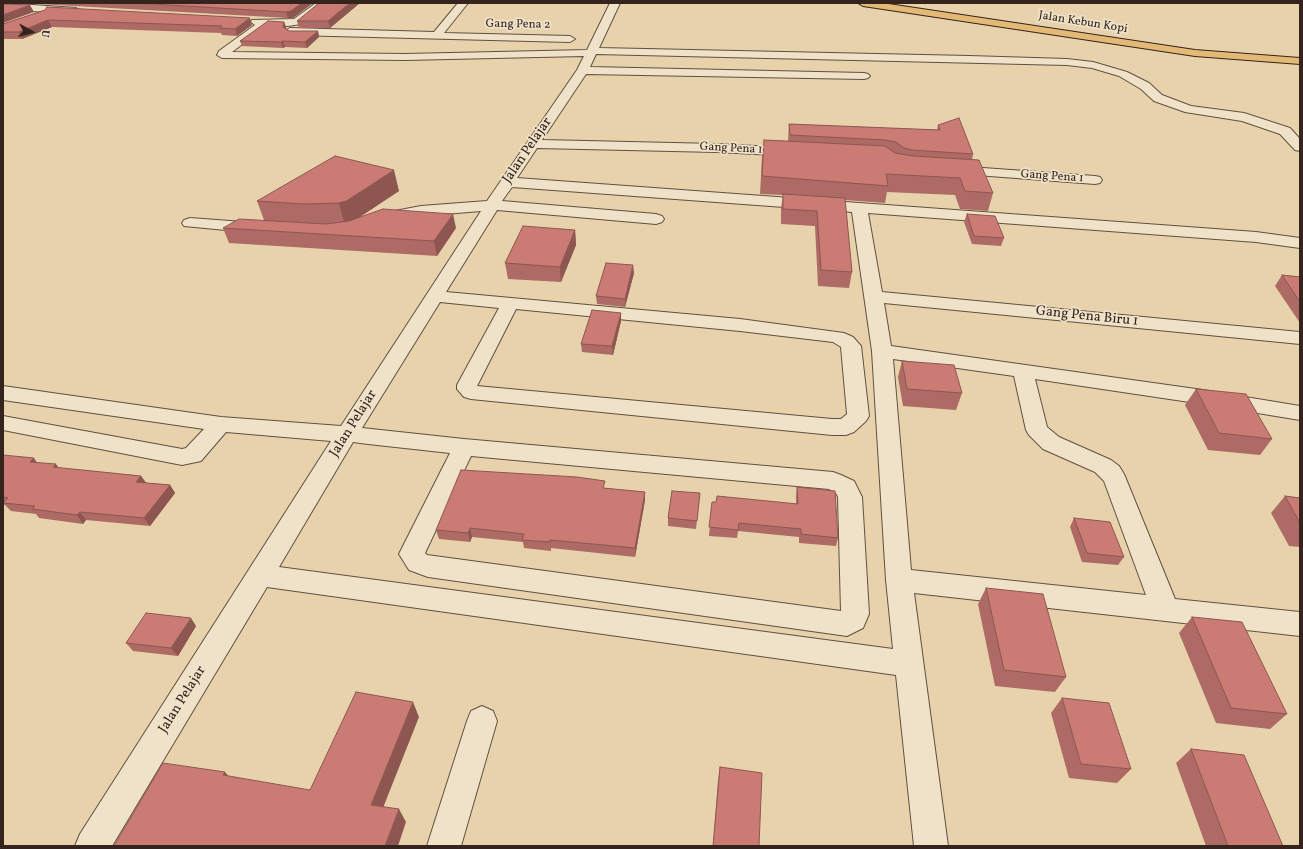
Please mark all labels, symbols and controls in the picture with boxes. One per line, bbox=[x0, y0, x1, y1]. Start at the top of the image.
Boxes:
street label: Jalan Kebun Kopi bbox=[1038, 9, 1128, 37]
north arrow bbox=[12, 12, 52, 52]
street label: Gang Pena 2 bbox=[485, 17, 551, 33]
text: U bbox=[37, 29, 52, 38]
street label: Jalan Pelajar bbox=[500, 115, 556, 187]
street label: Gang Pena 1 bbox=[699, 140, 763, 158]
street label: Gang Pena 1 bbox=[1020, 168, 1084, 186]
street label: Gang Pena Biru 1 bbox=[1035, 303, 1139, 331]
street label: Jalan Pelajar bbox=[327, 387, 381, 461]
street label: Jalan Pelajar bbox=[156, 663, 210, 737]

